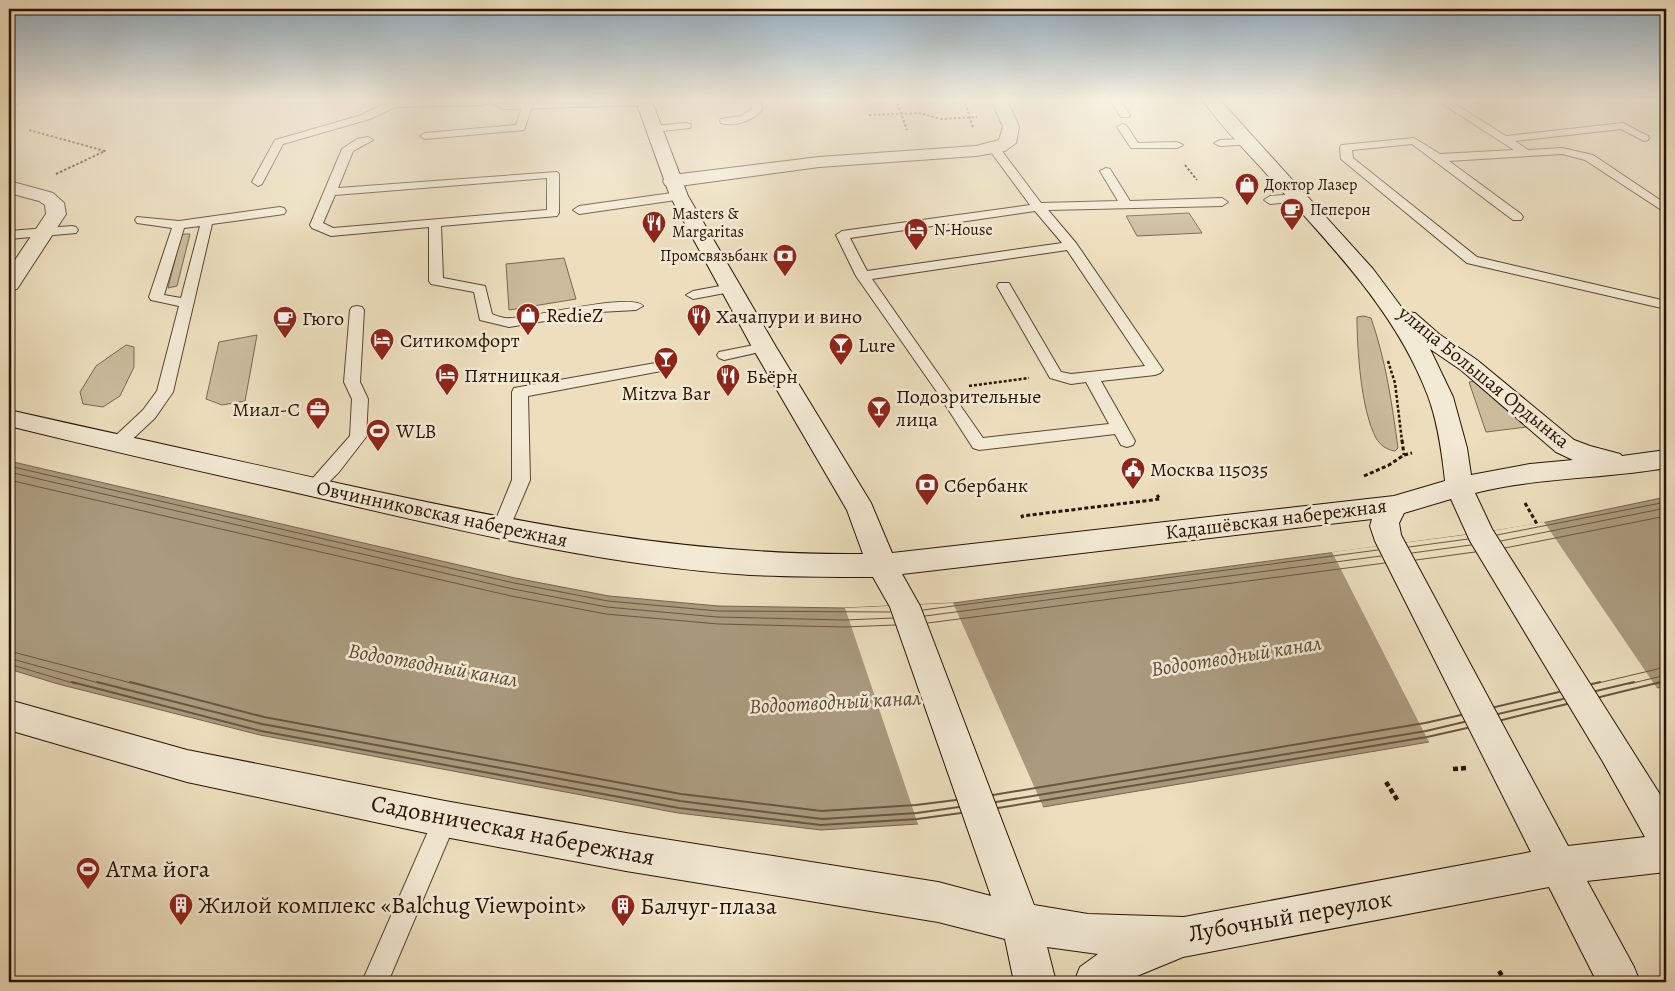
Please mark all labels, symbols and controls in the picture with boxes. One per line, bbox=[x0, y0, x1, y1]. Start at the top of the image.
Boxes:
shop icon: Доктор Лазер bbox=[1234, 172, 1260, 206]
place label: Доктор Лазер bbox=[1264, 174, 1357, 196]
cafe icon: Пеперон bbox=[1279, 197, 1305, 231]
place label: Пеперон bbox=[1310, 199, 1371, 221]
place label: Masters & Margaritas bbox=[672, 203, 744, 243]
restaurant icon: Masters & Margaritas bbox=[641, 210, 667, 244]
hotel icon: N-House bbox=[903, 217, 929, 251]
place label: N-House bbox=[934, 219, 993, 241]
bank icon: Промсвязьбанк bbox=[772, 243, 798, 277]
place label: Промсвязьбанк bbox=[660, 245, 768, 267]
street label: улица Большая Ордынка bbox=[1392, 299, 1576, 455]
shop icon: RedieZ bbox=[515, 302, 541, 336]
place label: RedieZ bbox=[546, 302, 603, 329]
restaurant icon: Хачапури и вино bbox=[686, 303, 712, 337]
place label: Хачапури и вино bbox=[716, 303, 862, 330]
cafe icon: Гюго bbox=[272, 305, 298, 339]
place label: Гюго bbox=[302, 305, 344, 332]
hotel icon: Ситикомфорт bbox=[369, 327, 395, 361]
place label: Ситикомфорт bbox=[400, 327, 520, 354]
bar icon: Lure bbox=[828, 332, 854, 366]
place label: Lure bbox=[858, 332, 895, 359]
bar icon: Mitzva Bar bbox=[653, 346, 679, 380]
hotel icon: Пятницкая bbox=[434, 362, 460, 396]
place label: Пятницкая bbox=[464, 362, 560, 389]
restaurant icon: Бьёрн bbox=[715, 363, 741, 397]
place label: Бьёрн bbox=[746, 363, 798, 390]
place label: Mitzva Bar bbox=[622, 380, 711, 407]
place label: Подозрительные лица bbox=[896, 383, 1041, 433]
bar icon: Подозрительные лица bbox=[866, 395, 892, 429]
place label: Миал-С bbox=[232, 396, 300, 423]
office icon: Миал-С bbox=[305, 396, 331, 430]
sports icon: WLB bbox=[365, 418, 391, 452]
place label: WLB bbox=[395, 418, 436, 445]
public building icon: Москва 115035 bbox=[1120, 456, 1146, 490]
place label: Москва 115035 bbox=[1150, 456, 1268, 483]
bank icon: Сбербанк bbox=[914, 472, 940, 506]
place label: Сбербанк bbox=[944, 472, 1028, 499]
street label: Овчинниковская набережная bbox=[314, 474, 570, 554]
street label: Кадашёвская набережная bbox=[1164, 492, 1388, 546]
water label: Водоотводный канал bbox=[1149, 629, 1324, 683]
water label: Водоотводный канал bbox=[346, 636, 521, 694]
water label: Водоотводный канал bbox=[748, 683, 922, 720]
street label: Садовническая набережная bbox=[369, 787, 657, 873]
place label: Атма йога bbox=[105, 853, 210, 885]
sports icon: Атма йога bbox=[75, 856, 101, 890]
street label: Лубочный переулок bbox=[1186, 882, 1394, 950]
place label: Жилой комплекс «Balchug Viewpoint» bbox=[198, 889, 586, 921]
place label: Балчуг-плаза bbox=[640, 890, 777, 922]
building icon: Жилой комплекс «Balchug Viewpoint» bbox=[168, 892, 194, 926]
building icon: Балчуг-плаза bbox=[610, 893, 636, 927]

